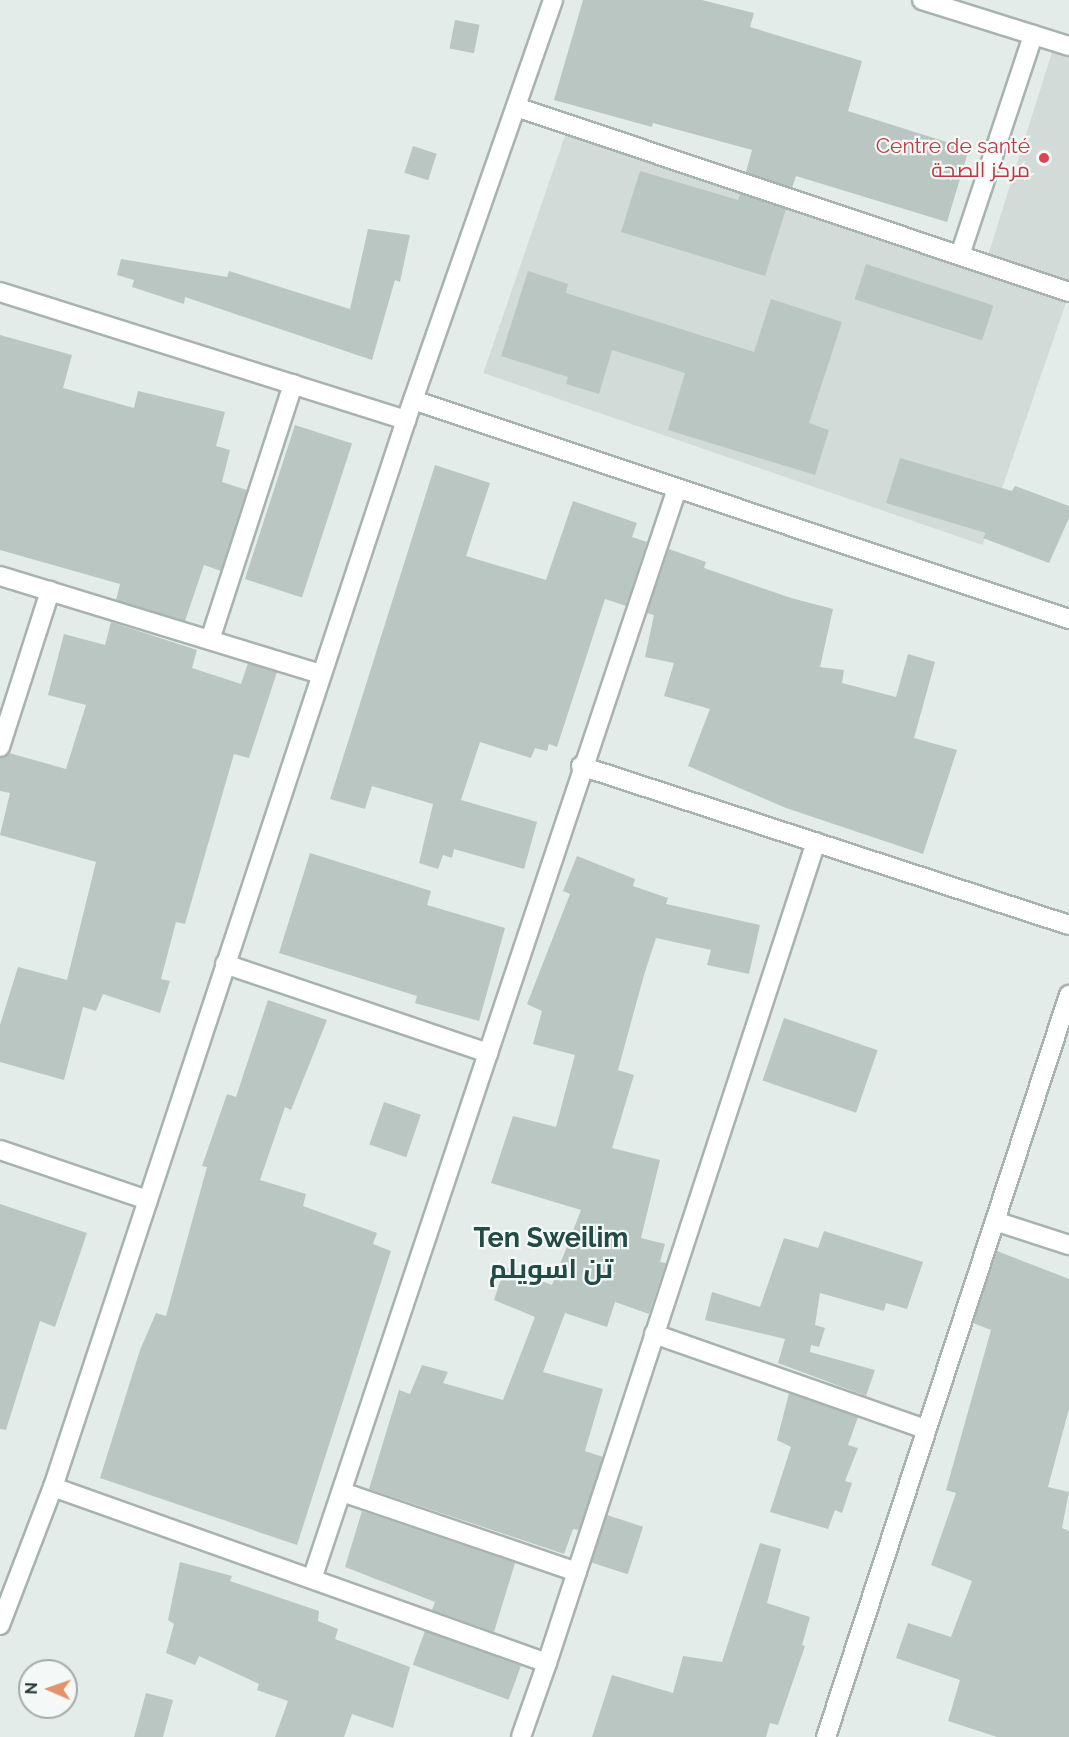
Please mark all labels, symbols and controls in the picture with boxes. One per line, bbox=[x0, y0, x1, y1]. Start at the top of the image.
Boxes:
place label: Centre de santé مركز الصحة bbox=[876, 133, 1030, 183]
marker: Centre de santé مركز الصحة bbox=[1035, 149, 1053, 167]
district label: Ten Sweilim تن اسويلم bbox=[474, 1221, 628, 1284]
north arrow bbox=[18, 1659, 78, 1719]
text: N bbox=[22, 1682, 41, 1695]

